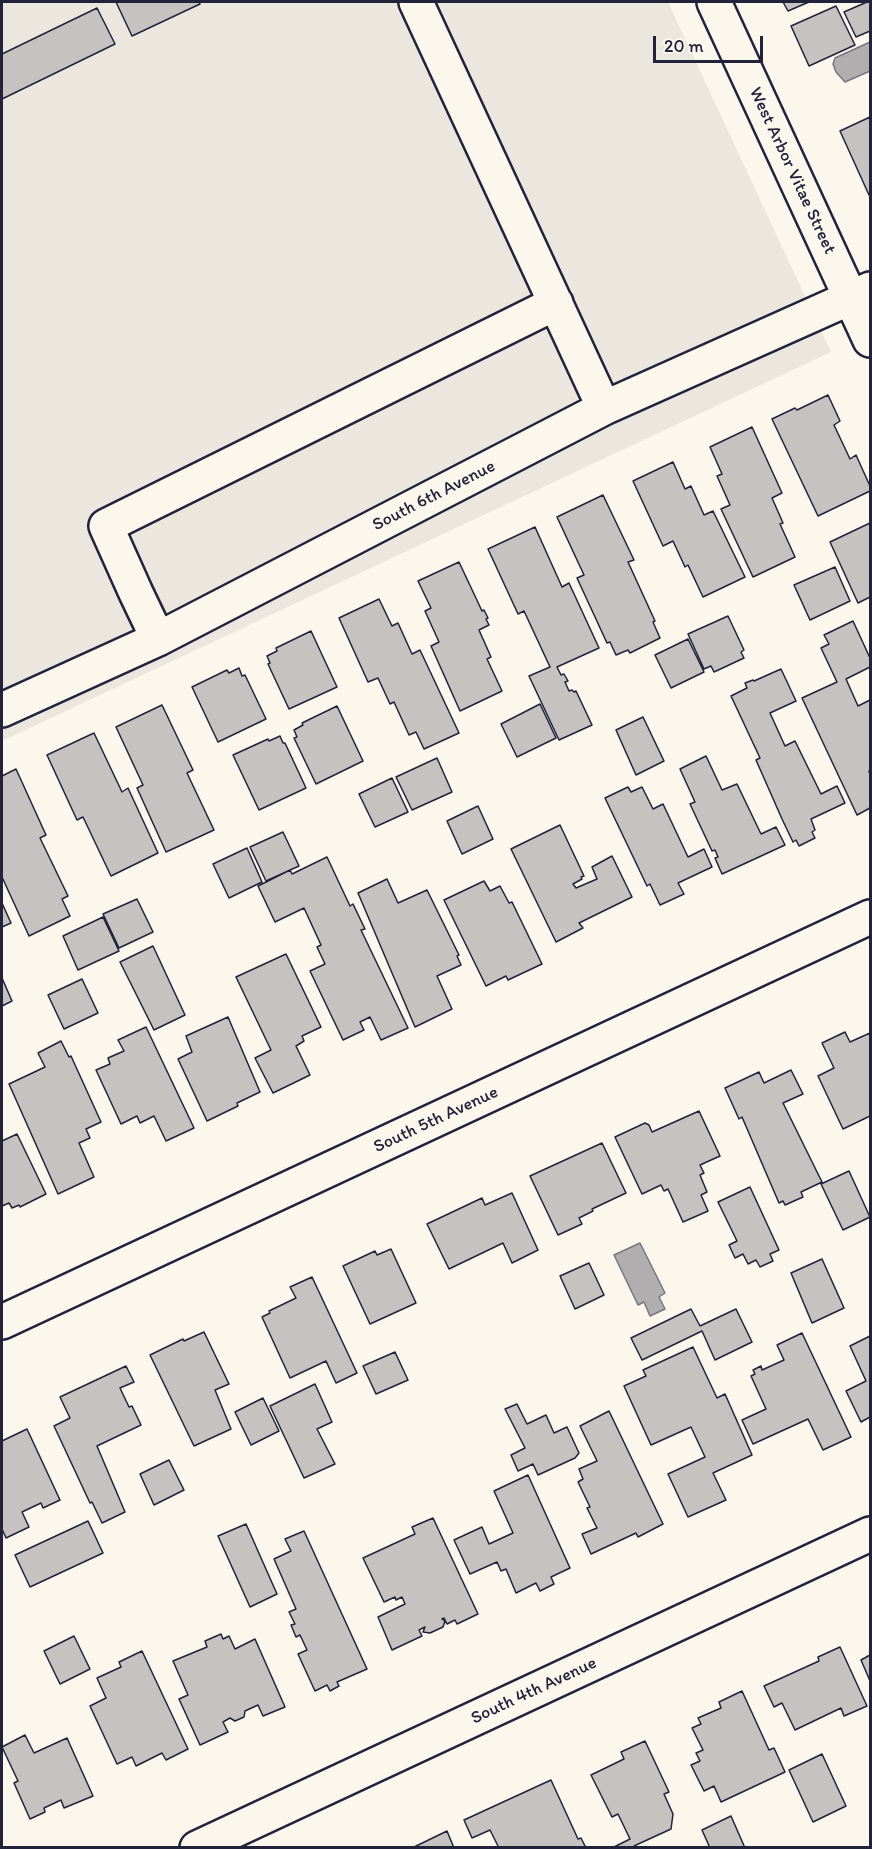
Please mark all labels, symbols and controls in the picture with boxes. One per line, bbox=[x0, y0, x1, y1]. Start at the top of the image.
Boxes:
scale bar bbox=[656, 24, 766, 62]
text: 20 m bbox=[664, 35, 704, 57]
street label: West Arbor Vitae Street bbox=[744, 84, 840, 258]
street label: South 6th Avenue bbox=[369, 456, 499, 536]
street label: South 5th Avenue bbox=[370, 1082, 502, 1158]
street label: South 4th Avenue bbox=[468, 1652, 600, 1730]

